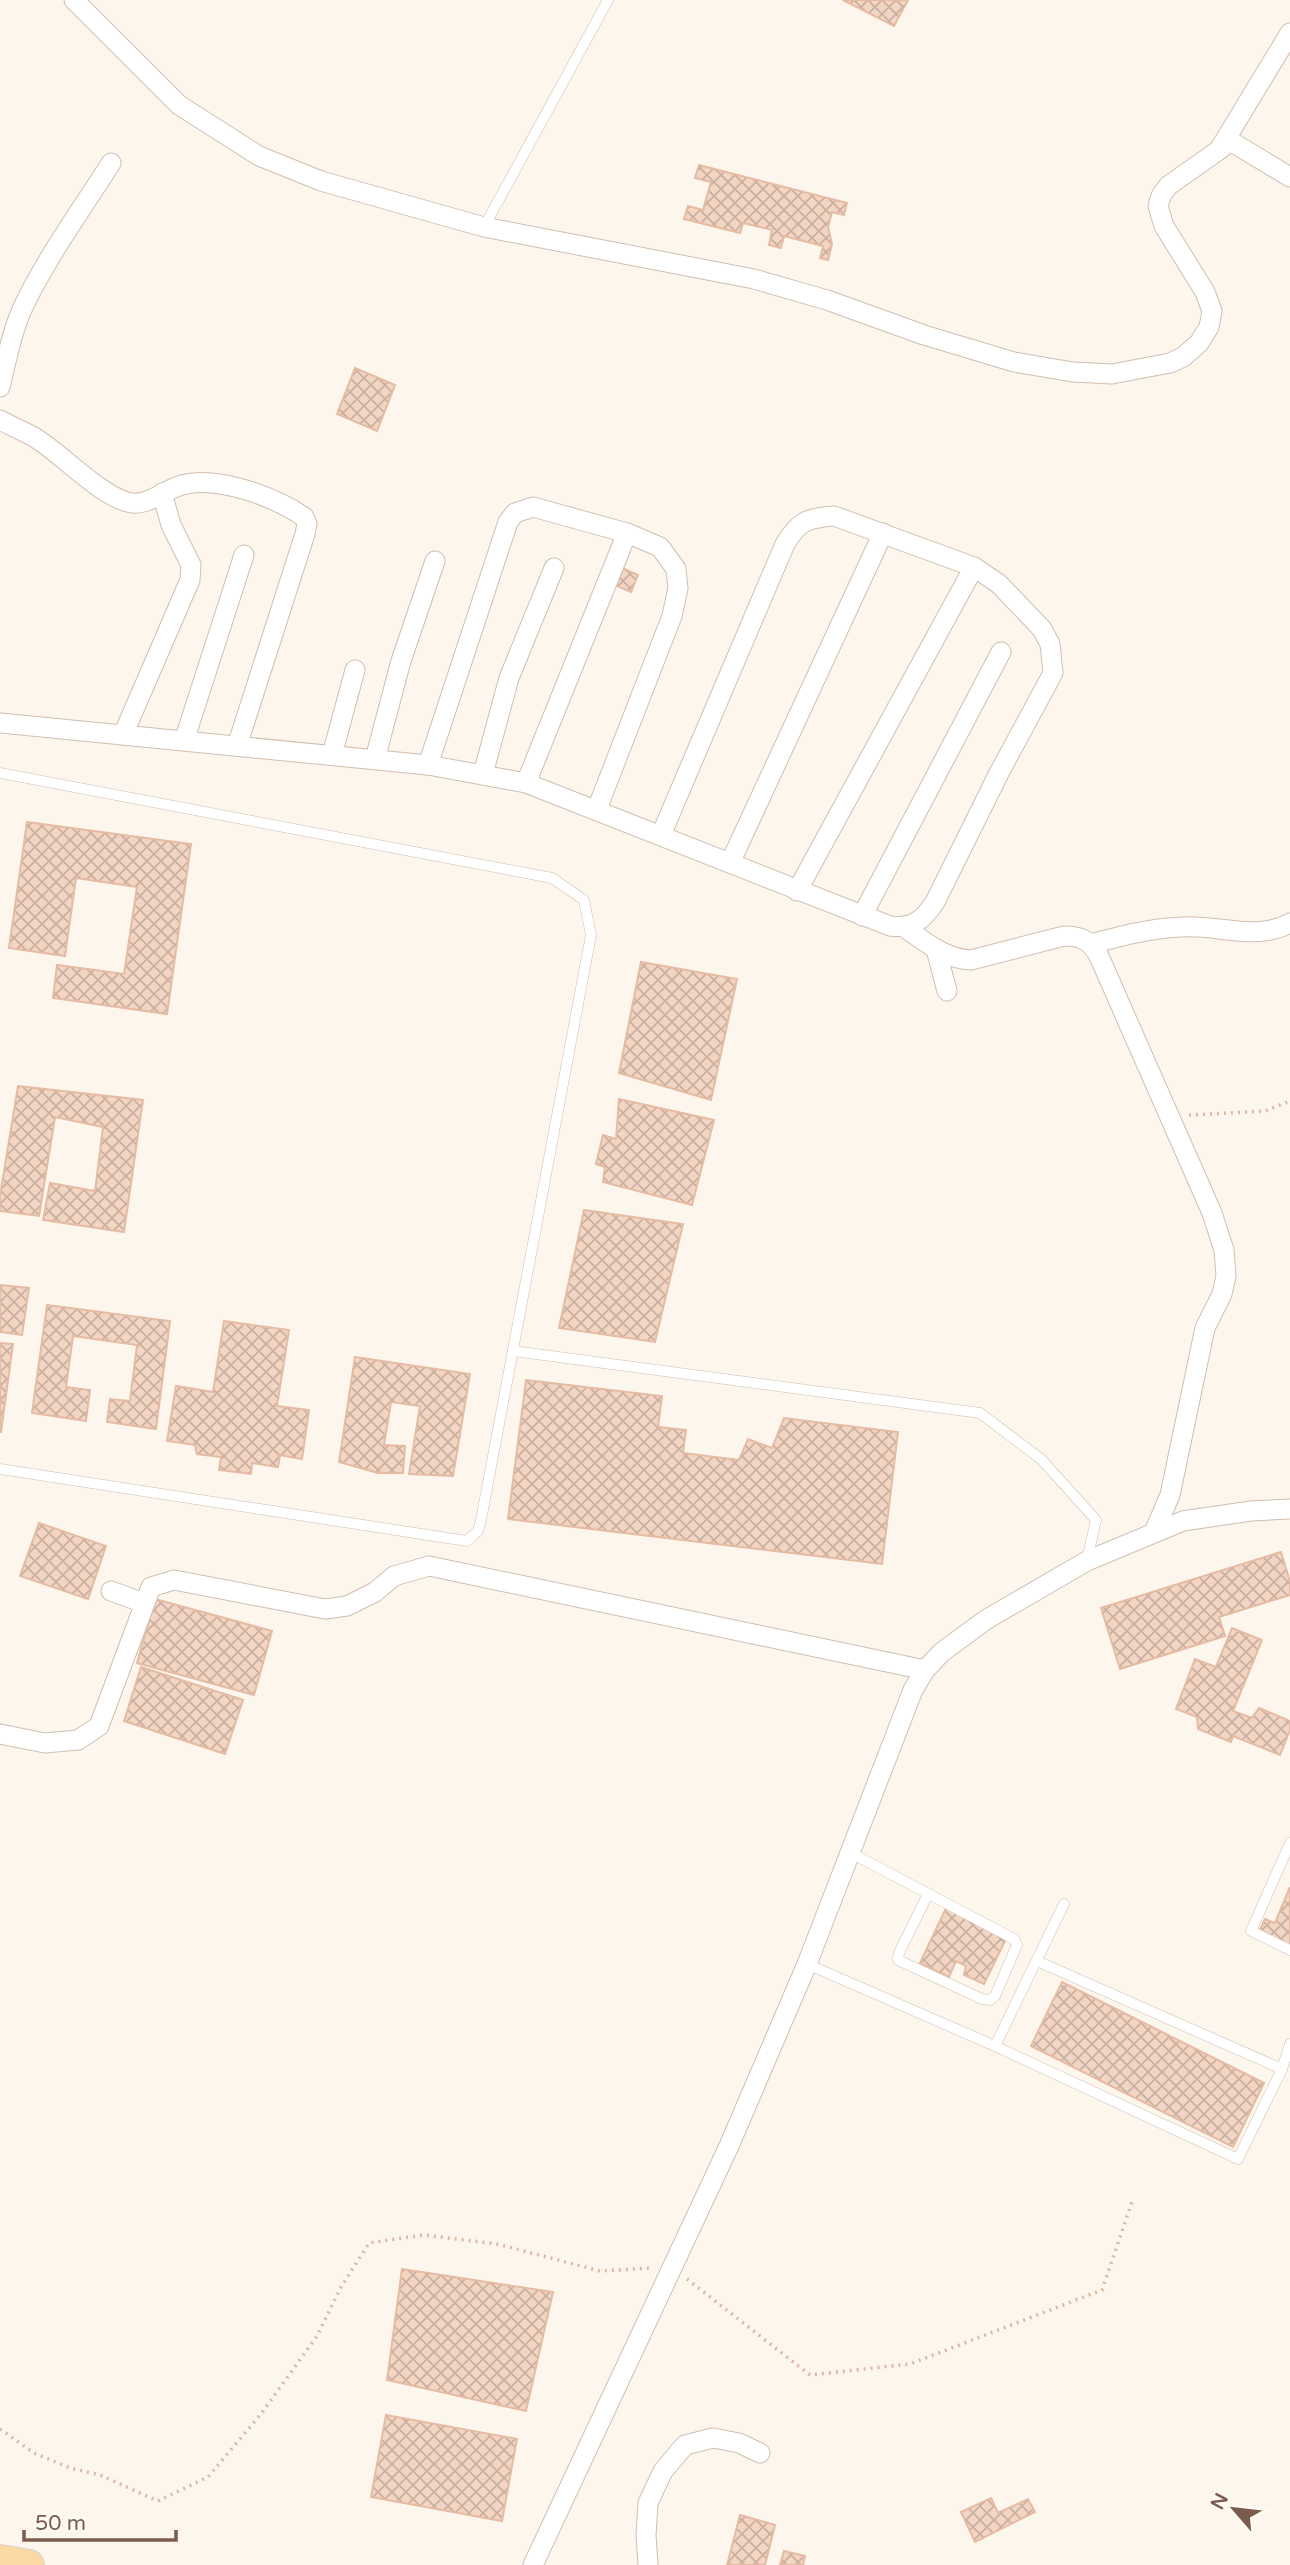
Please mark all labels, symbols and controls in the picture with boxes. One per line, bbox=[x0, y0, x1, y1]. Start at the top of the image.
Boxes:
north arrow bbox=[1199, 2474, 1269, 2544]
text: N bbox=[1207, 2490, 1233, 2513]
scale bar bbox=[24, 2498, 177, 2542]
text: 50 m bbox=[35, 2511, 86, 2536]

